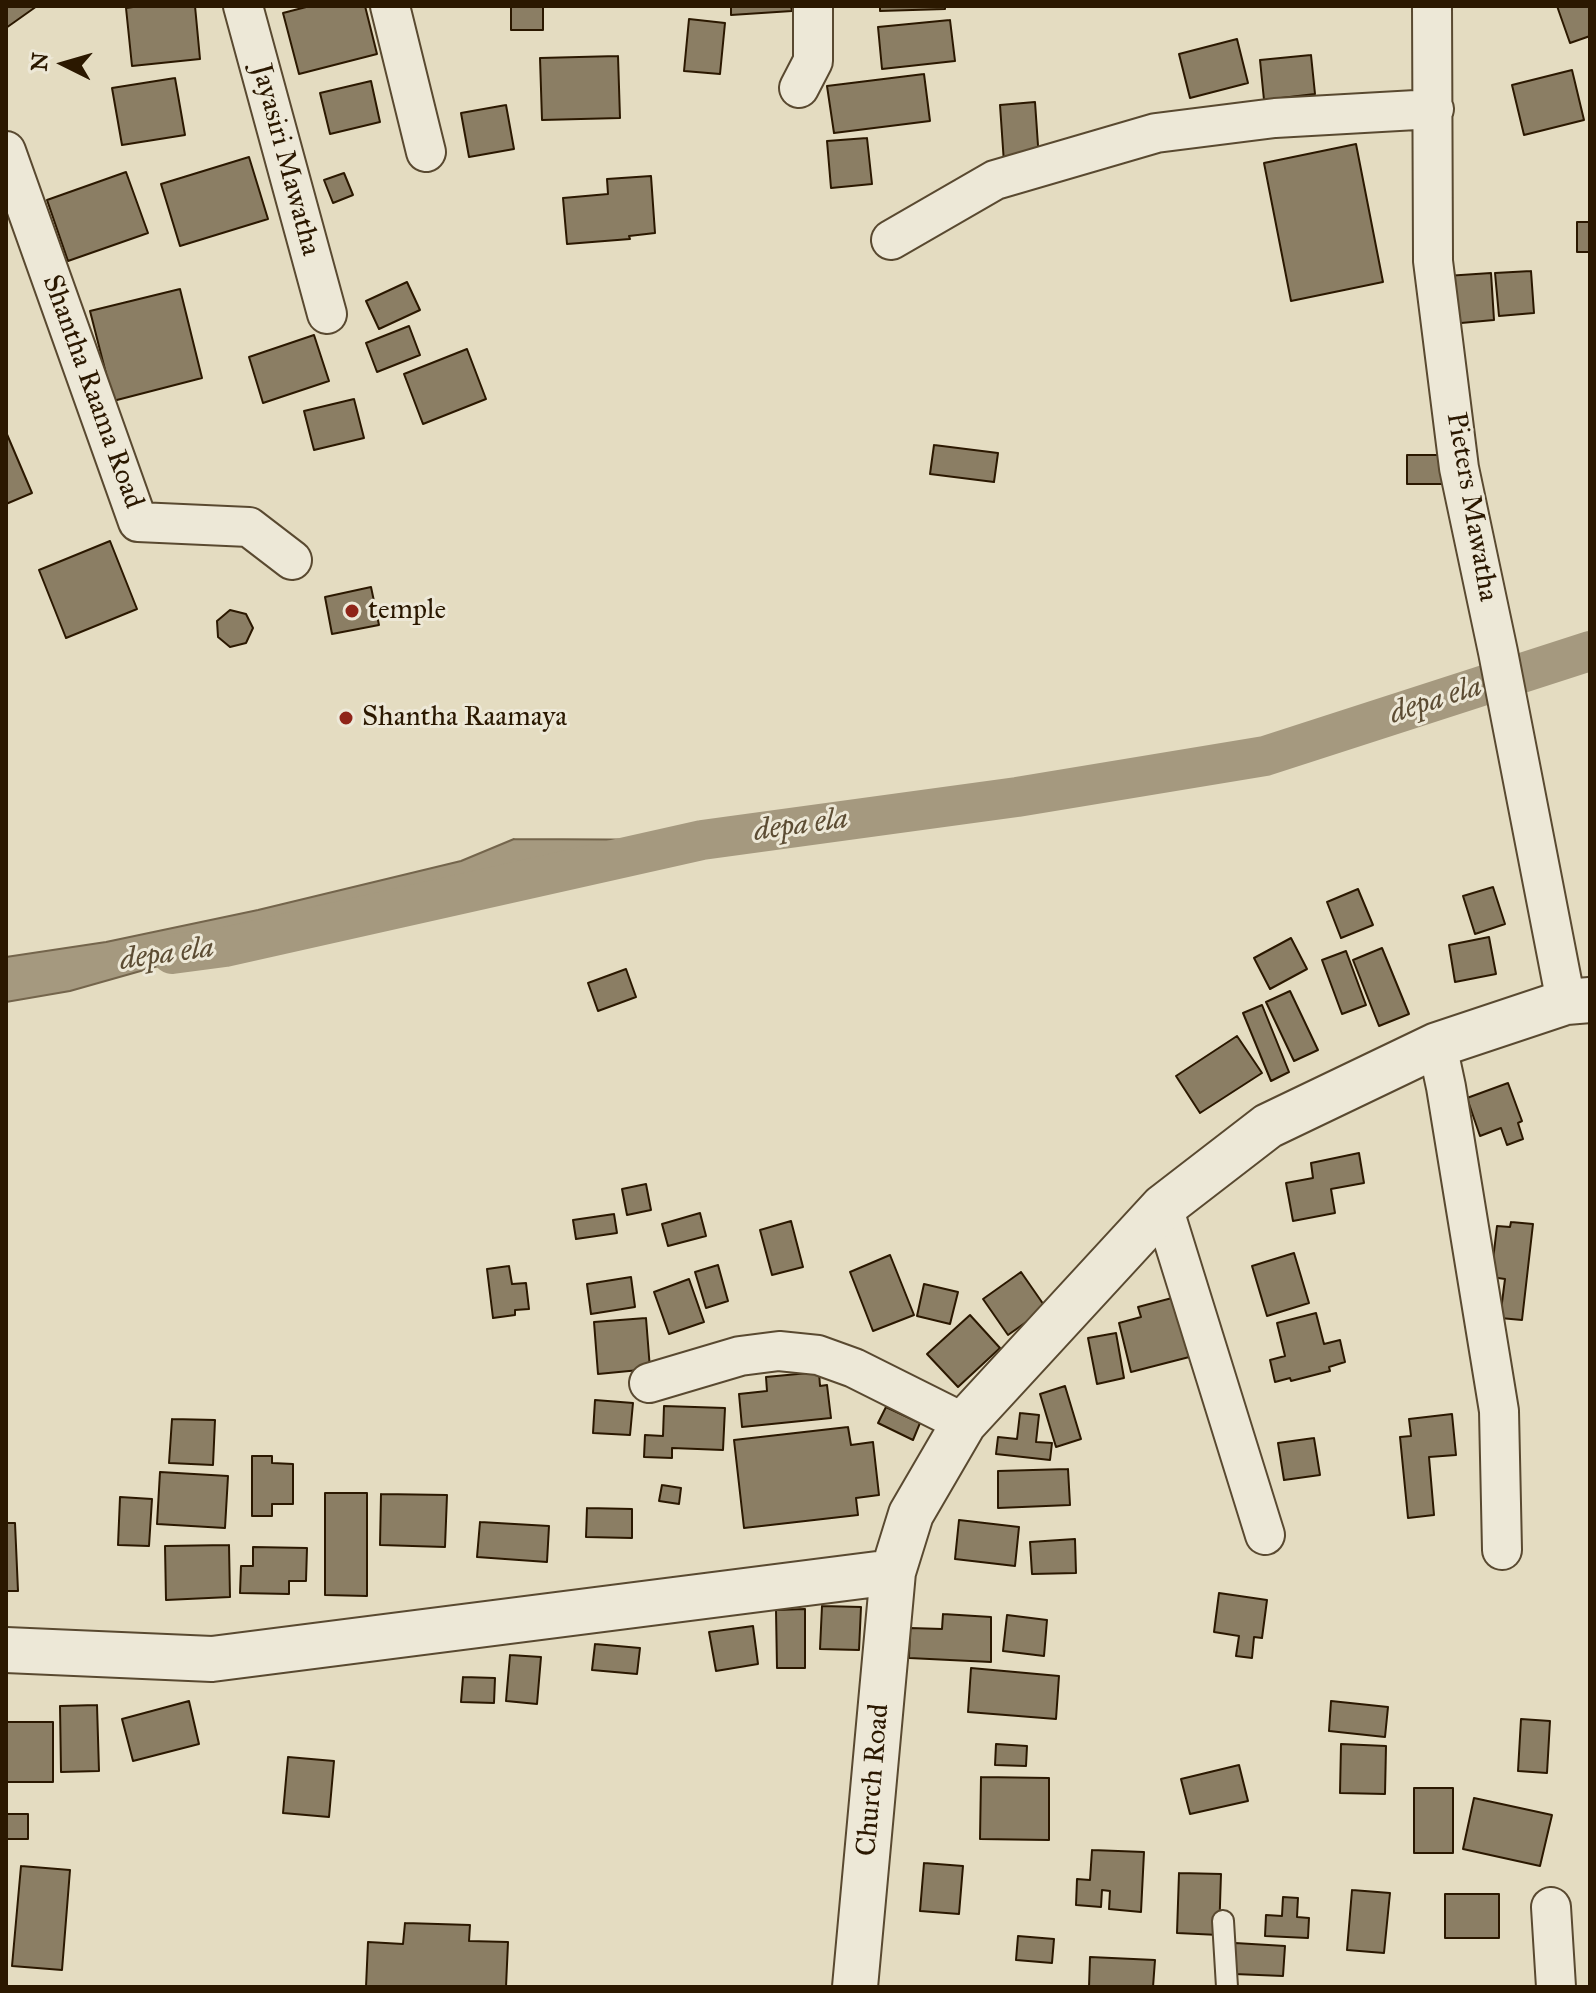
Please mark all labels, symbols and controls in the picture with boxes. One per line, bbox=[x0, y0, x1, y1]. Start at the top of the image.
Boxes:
north arrow bbox=[24, 24, 104, 104]
text: N bbox=[25, 51, 54, 72]
street label: Jayasiri Mawatha bbox=[243, 61, 327, 259]
street label: Shantha Raama Road bbox=[34, 271, 150, 513]
street label: Pieters Mawatha bbox=[1438, 410, 1504, 604]
place label: temple bbox=[368, 594, 446, 628]
marker: temple bbox=[343, 602, 361, 620]
water label: depa ela bbox=[1385, 669, 1487, 733]
place label: Shantha Raamaya bbox=[362, 701, 567, 735]
marker: Shantha Raamaya bbox=[337, 709, 355, 727]
water label: depa ela bbox=[752, 802, 850, 850]
water label: depa ela bbox=[118, 931, 216, 979]
street label: Church Road bbox=[851, 1702, 897, 1858]

